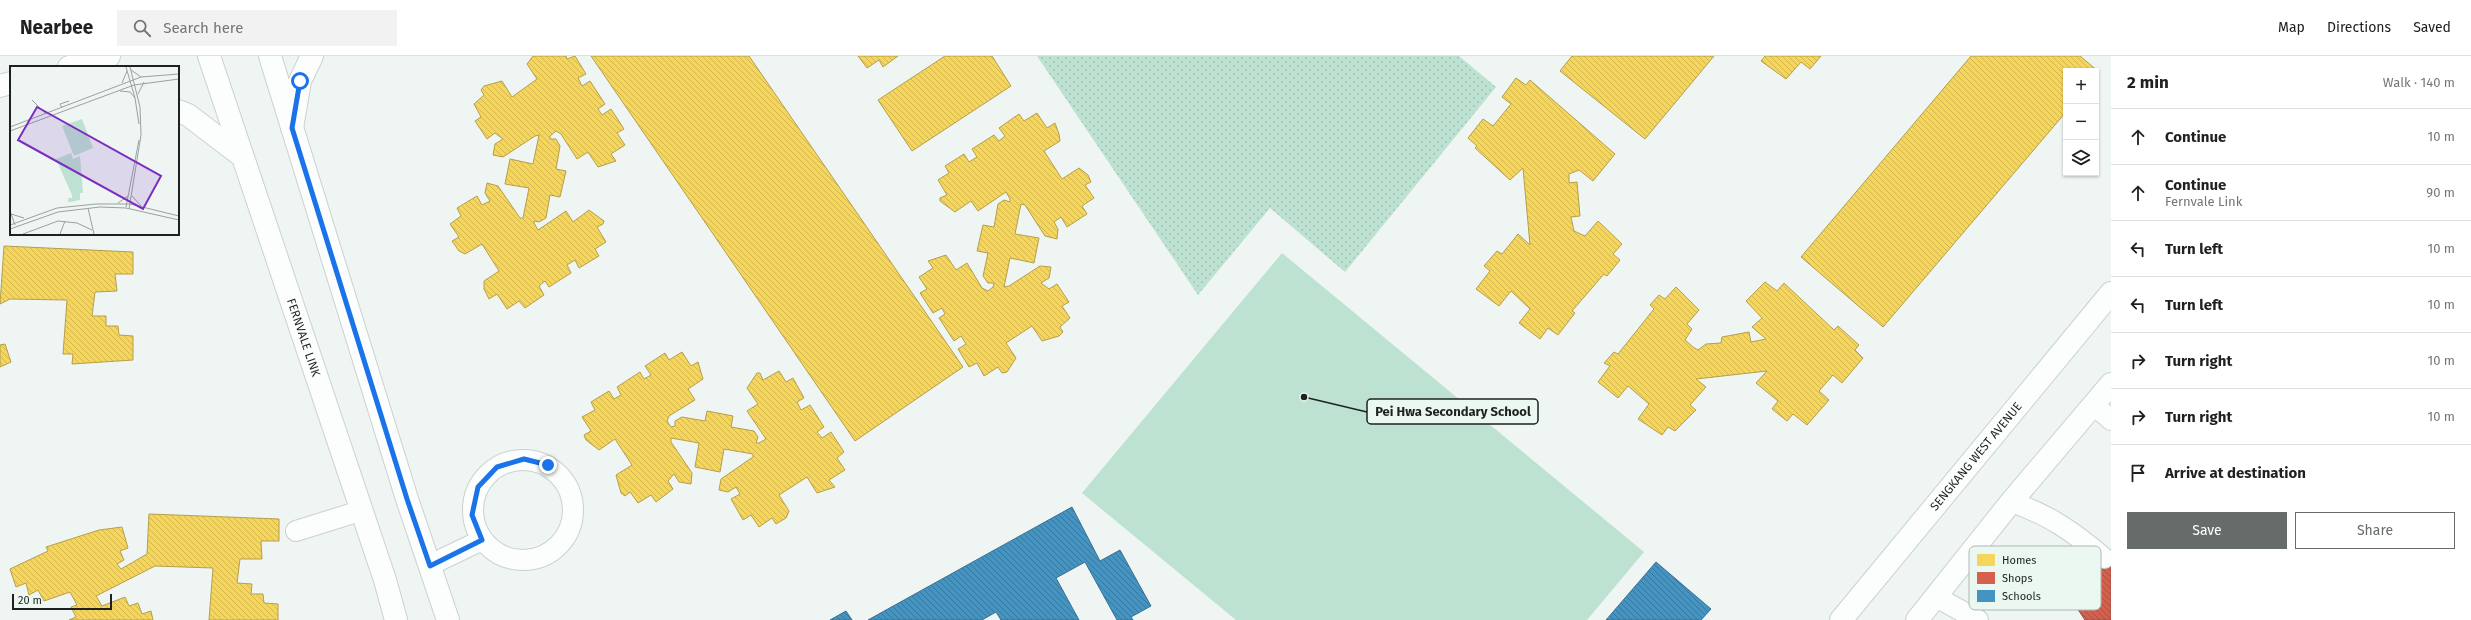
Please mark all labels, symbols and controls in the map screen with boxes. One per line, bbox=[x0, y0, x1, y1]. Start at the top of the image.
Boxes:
search box bbox=[117, 10, 397, 46]
text: Nearbee bbox=[20, 16, 93, 39]
icon: search bbox=[131, 17, 153, 39]
text: Search here bbox=[163, 19, 243, 37]
text: Map bbox=[2278, 19, 2305, 36]
text: Directions bbox=[2327, 19, 2391, 36]
text: Saved bbox=[2413, 19, 2451, 36]
inset map bbox=[10, 66, 179, 235]
map controls bbox=[2063, 68, 2099, 176]
button: + bbox=[2063, 68, 2099, 104]
route start bbox=[291, 72, 309, 90]
text: 2 min bbox=[2127, 72, 2169, 93]
text: Walk · 140 m bbox=[2383, 75, 2455, 90]
button: − bbox=[2063, 104, 2099, 140]
icon: ahead bbox=[2127, 126, 2149, 148]
text: Continue bbox=[2165, 128, 2226, 146]
text: 10 m bbox=[2428, 129, 2455, 144]
button: layers bbox=[2063, 140, 2099, 176]
text: Continue bbox=[2165, 176, 2226, 194]
icon: ahead bbox=[2127, 182, 2149, 204]
text: 90 m bbox=[2426, 185, 2455, 200]
text: Fernvale Link bbox=[2165, 194, 2242, 209]
icon: left bbox=[2127, 238, 2149, 260]
text: Turn left bbox=[2165, 240, 2223, 258]
text: 10 m bbox=[2428, 241, 2455, 256]
icon: left bbox=[2127, 294, 2149, 316]
text: Turn left bbox=[2165, 296, 2223, 314]
street label: FERNVALE LINK bbox=[284, 297, 323, 379]
text: 10 m bbox=[2428, 297, 2455, 312]
icon: right bbox=[2127, 350, 2149, 372]
text: Turn right bbox=[2165, 352, 2232, 370]
text: 10 m bbox=[2428, 353, 2455, 368]
callout: Pei Hwa Secondary School bbox=[1367, 399, 1538, 424]
street label: SENGKANG WEST AVENUE bbox=[1927, 400, 2025, 513]
text: Pei Hwa Secondary School bbox=[1375, 404, 1531, 419]
icon: right bbox=[2127, 406, 2149, 428]
text: Turn right bbox=[2165, 408, 2232, 426]
text: 10 m bbox=[2428, 409, 2455, 424]
route end bbox=[539, 456, 557, 474]
icon: arrive bbox=[2127, 462, 2149, 484]
text: Arrive at destination bbox=[2165, 464, 2306, 482]
button: Save bbox=[2127, 512, 2287, 549]
button: Share bbox=[2295, 512, 2455, 549]
legend bbox=[1969, 546, 2101, 610]
text: Homes bbox=[2002, 554, 2036, 567]
text: Shops bbox=[2002, 572, 2033, 585]
text: Schools bbox=[2002, 590, 2041, 603]
scale bar bbox=[12, 592, 112, 611]
text: 20 m bbox=[18, 594, 42, 607]

